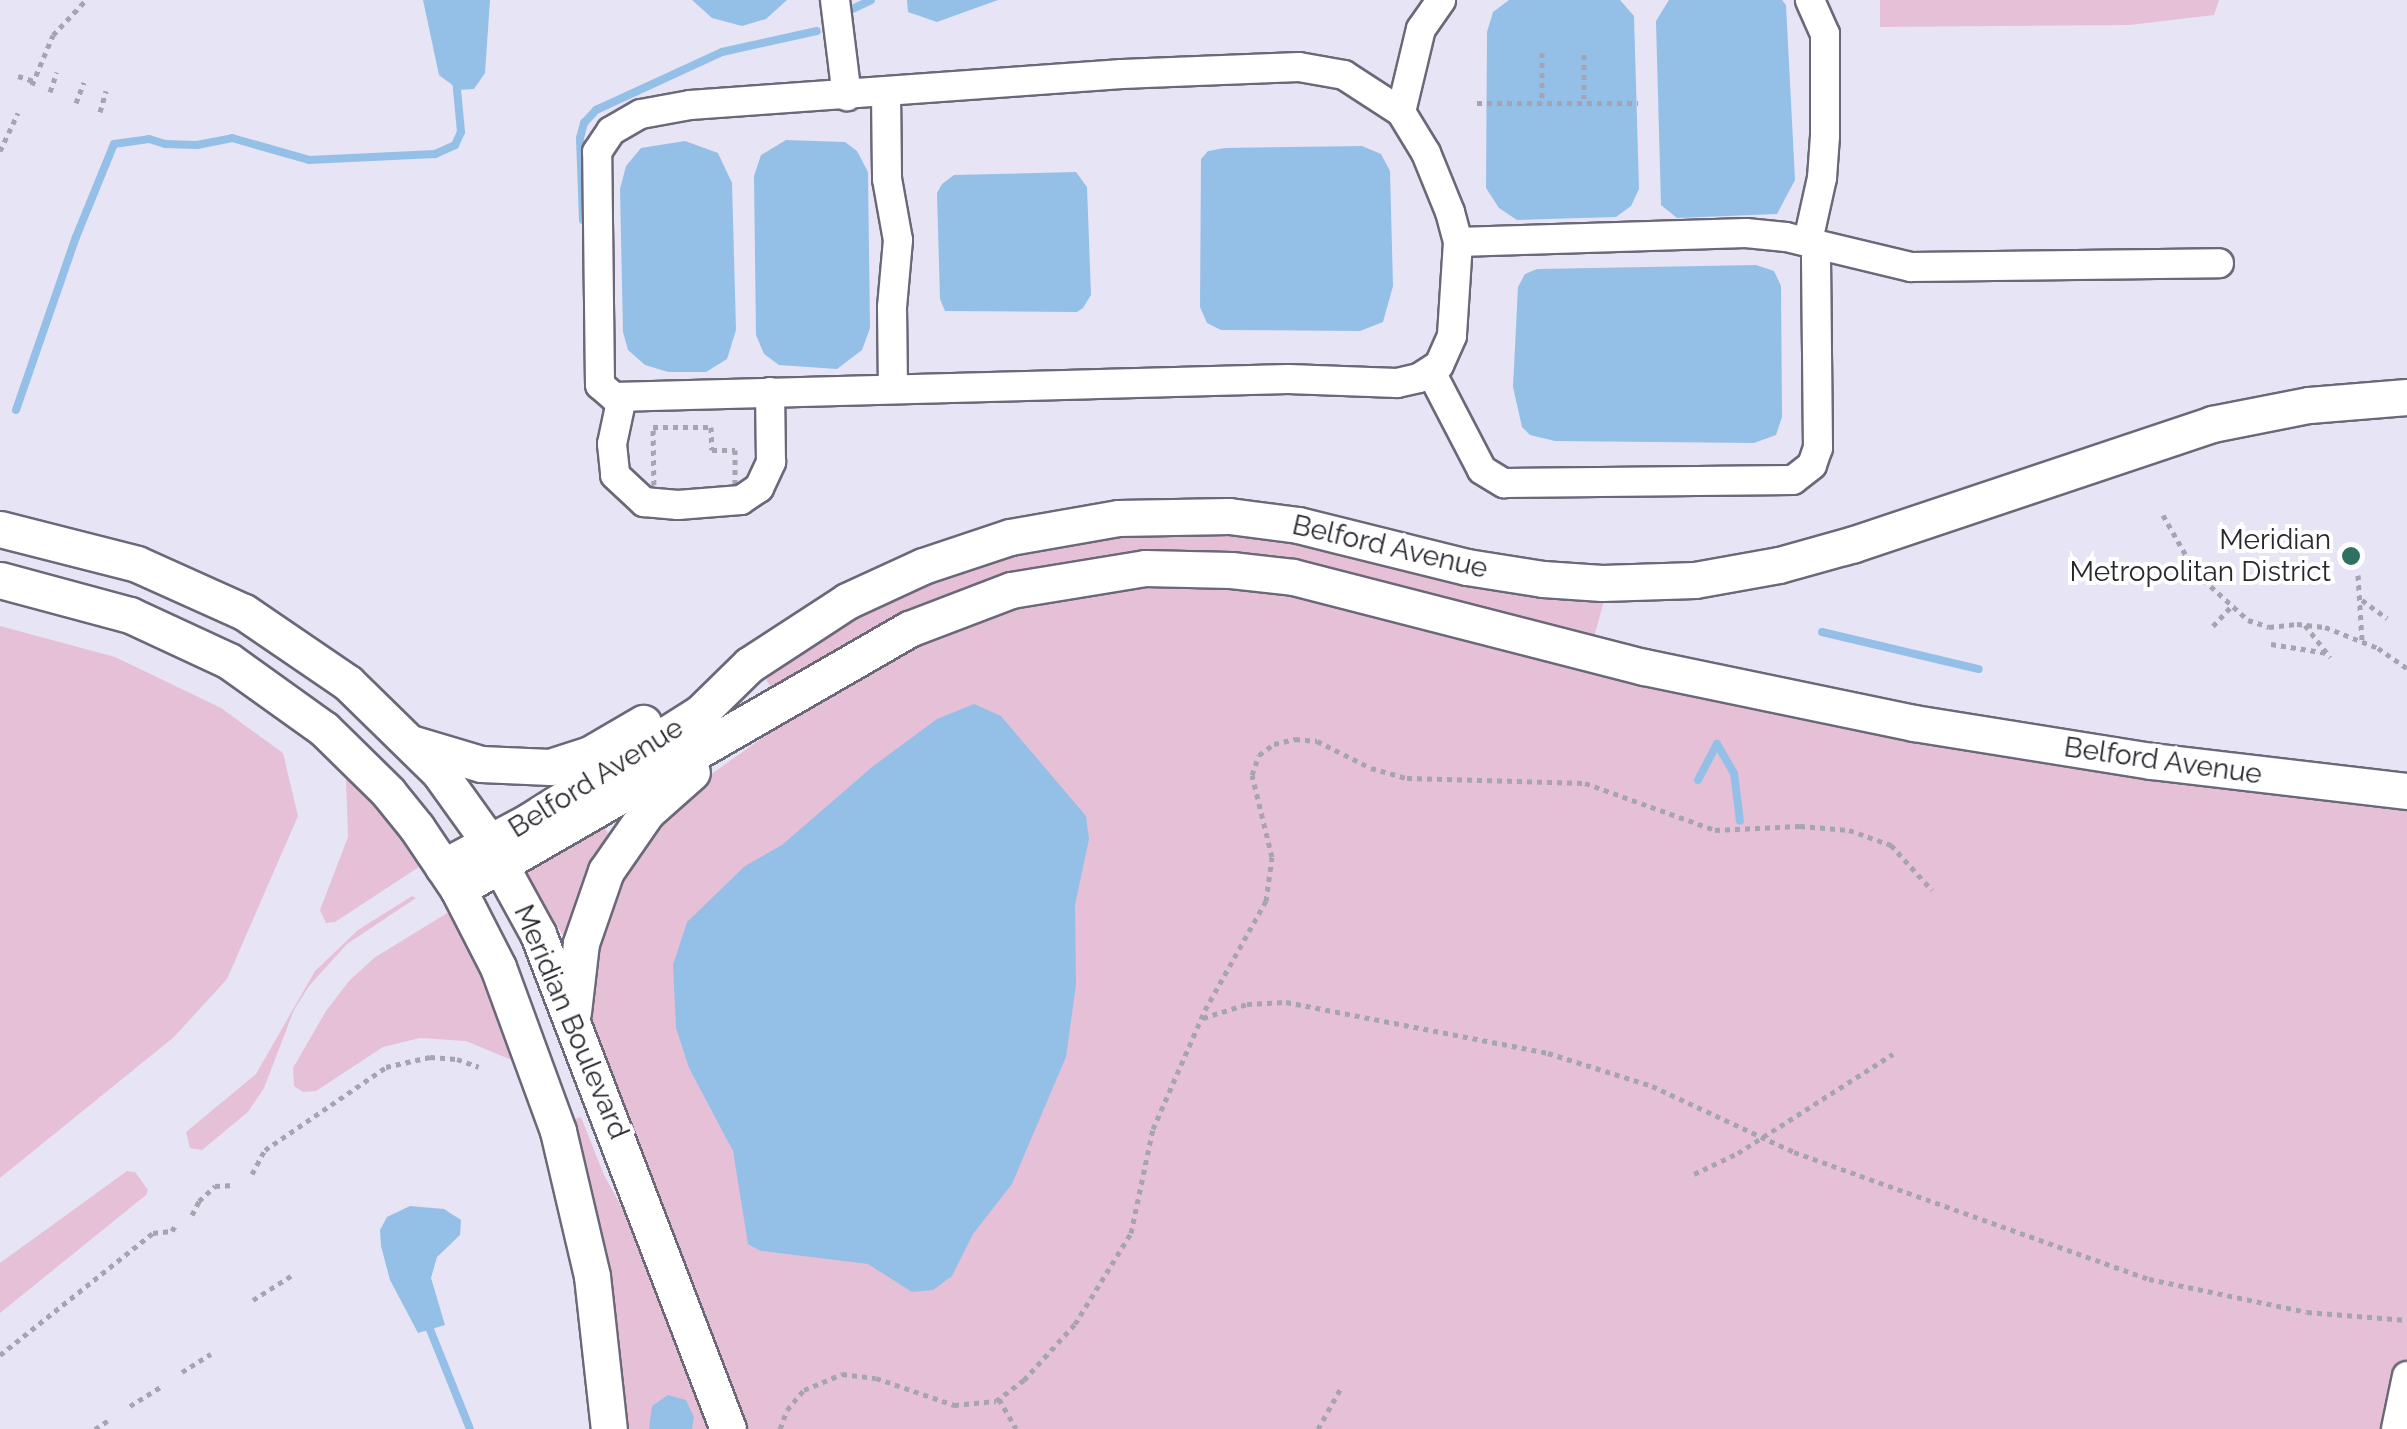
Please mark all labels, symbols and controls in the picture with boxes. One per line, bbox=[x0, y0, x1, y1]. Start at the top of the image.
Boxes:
street label: Belford Avenue bbox=[1289, 508, 1491, 586]
place label: Meridian Metropolitan District bbox=[2069, 523, 2331, 589]
marker: Meridian Metropolitan District bbox=[2340, 545, 2362, 567]
street label: Belford Avenue bbox=[502, 711, 690, 845]
street label: Belford Avenue bbox=[2061, 730, 2265, 792]
street label: Meridian Boulevard bbox=[506, 900, 636, 1144]

